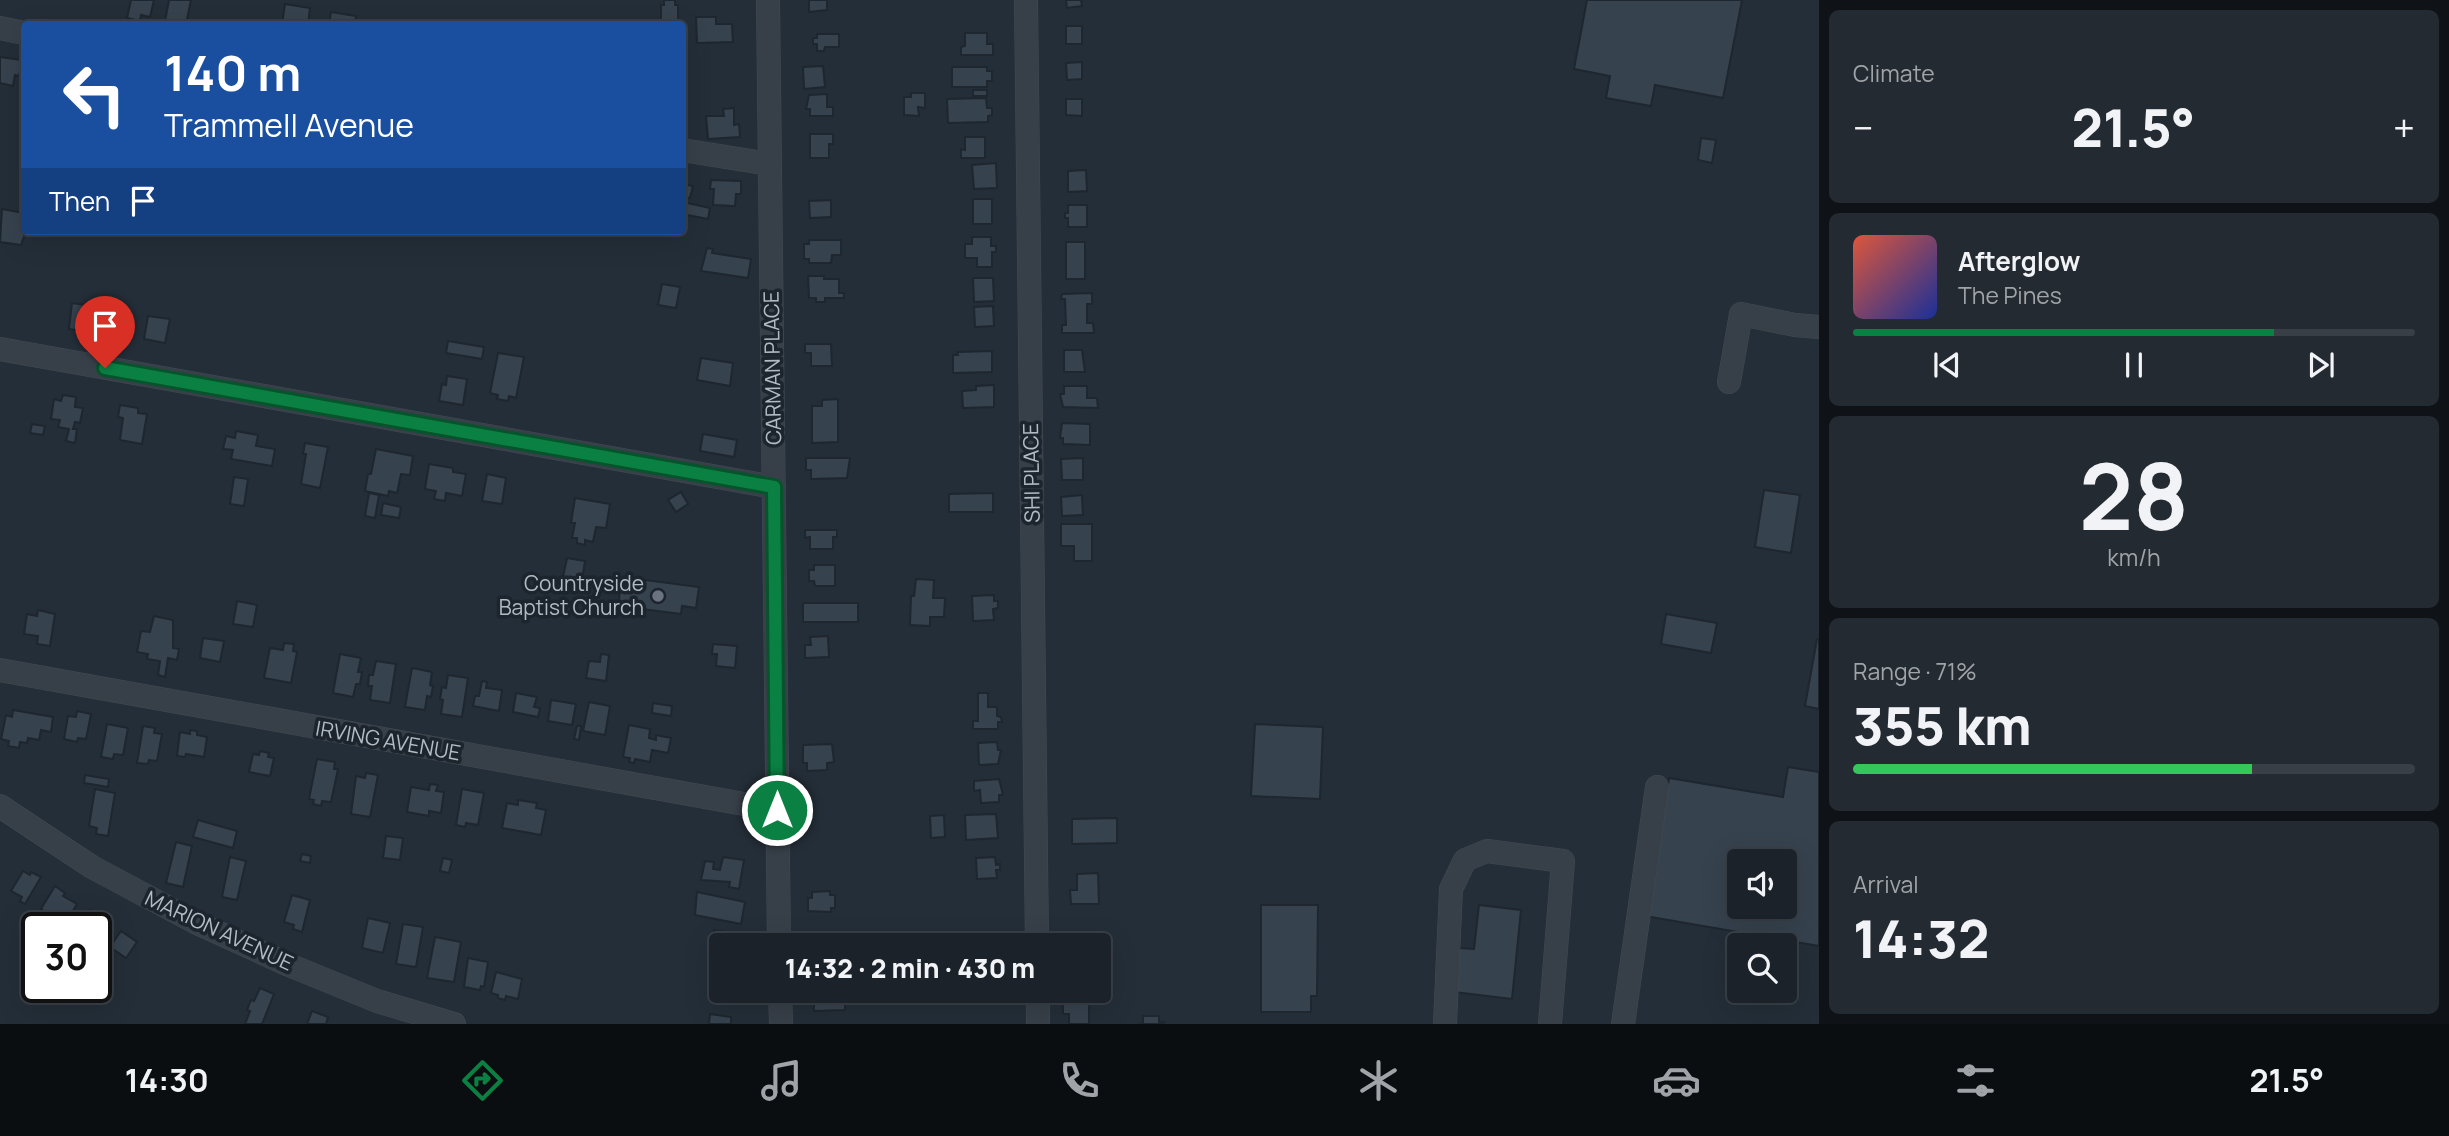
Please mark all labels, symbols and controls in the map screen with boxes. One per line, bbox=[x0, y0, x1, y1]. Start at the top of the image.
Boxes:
text: 140 m bbox=[164, 39, 301, 106]
icon: left bbox=[49, 49, 140, 140]
text: Climate bbox=[1853, 57, 1935, 89]
text: 21.5° bbox=[2072, 92, 2195, 163]
text: − bbox=[1853, 101, 1874, 153]
text: + bbox=[2393, 101, 2415, 153]
text: Trammell Avenue bbox=[164, 103, 414, 147]
icon: arrive bbox=[124, 182, 162, 220]
text: Then bbox=[49, 183, 110, 219]
text: Afterglow bbox=[1958, 243, 2080, 279]
text: The Pines bbox=[1958, 279, 2062, 311]
street label: CARMAN PLACE bbox=[757, 291, 787, 445]
pin bbox=[75, 296, 135, 368]
icon: arrive bbox=[86, 307, 124, 345]
icon: previous bbox=[1928, 346, 1966, 384]
icon: pause bbox=[2115, 346, 2153, 384]
icon: next bbox=[2302, 346, 2340, 384]
street label: SHI PLACE bbox=[1016, 423, 1046, 523]
text: 28 bbox=[2079, 433, 2189, 557]
text: km/h bbox=[2107, 541, 2161, 573]
place label: Countryside Baptist Church bbox=[499, 569, 644, 621]
marker: Countryside Baptist Church bbox=[650, 588, 666, 604]
text: Range · 71% bbox=[1853, 655, 1977, 687]
text: 355 km bbox=[1853, 690, 2032, 761]
street label: IRVING AVENUE bbox=[314, 713, 463, 767]
position arrow bbox=[740, 773, 814, 847]
map controls bbox=[1727, 849, 1797, 1003]
button: sound bbox=[1727, 849, 1797, 919]
text: Arrival bbox=[1853, 868, 1919, 900]
street label: MARION AVENUE bbox=[141, 884, 298, 977]
text: 14:32 bbox=[1853, 903, 1989, 974]
speed limit sign: 30 bbox=[21, 912, 112, 1003]
button: search bbox=[1727, 933, 1797, 1003]
text: 14:32 · 2 min · 430 m bbox=[785, 950, 1035, 986]
icon: directions bbox=[458, 1056, 507, 1105]
icon: music bbox=[757, 1056, 806, 1105]
icon: phone bbox=[1055, 1056, 1104, 1105]
icon: climate bbox=[1354, 1056, 1403, 1105]
icon: car bbox=[1652, 1056, 1701, 1105]
icon: filters bbox=[1951, 1056, 2000, 1105]
text: 14:30 bbox=[125, 1058, 209, 1102]
text: 21.5° bbox=[2249, 1058, 2324, 1102]

